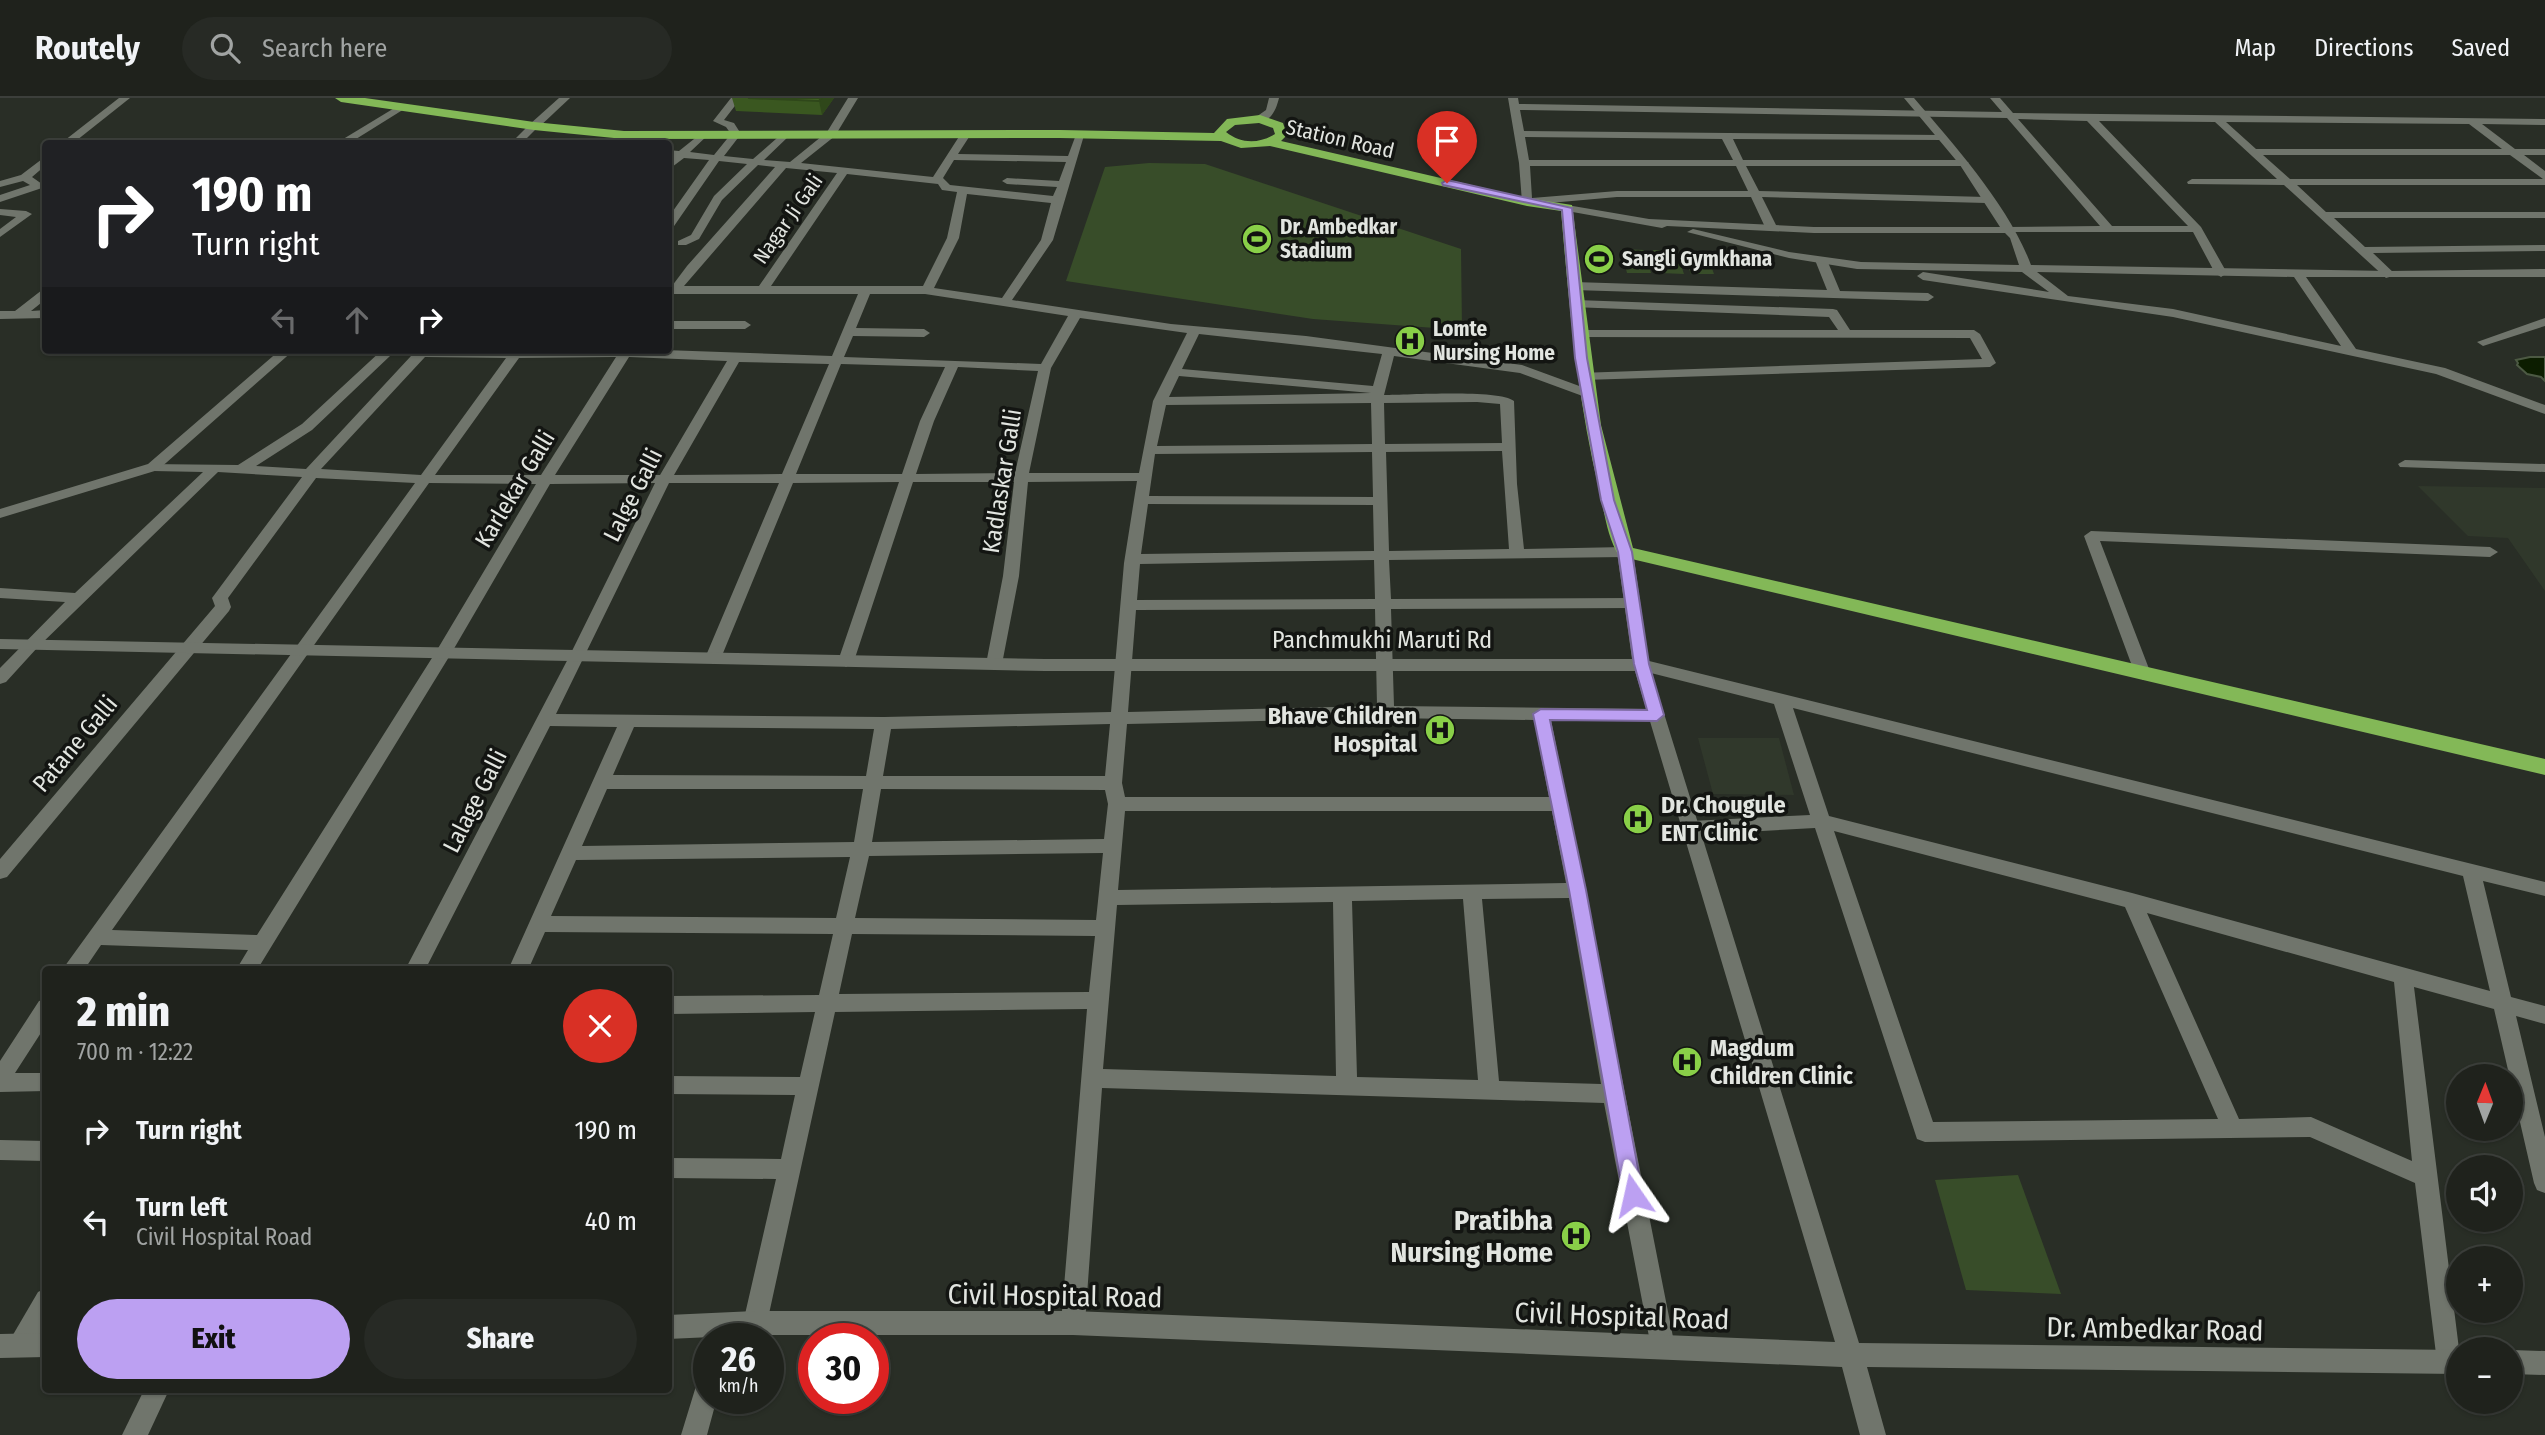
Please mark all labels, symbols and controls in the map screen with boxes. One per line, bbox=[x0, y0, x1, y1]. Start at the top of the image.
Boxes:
search box bbox=[182, 17, 672, 80]
text: Routely bbox=[35, 28, 140, 68]
icon: search bbox=[206, 29, 244, 67]
text: Search here bbox=[262, 33, 387, 64]
text: Map bbox=[2235, 34, 2276, 62]
text: Directions bbox=[2314, 34, 2413, 62]
text: Saved bbox=[2451, 34, 2510, 62]
pin bbox=[1417, 111, 1477, 183]
street label: Station Road bbox=[1283, 114, 1397, 164]
icon: arrive bbox=[1428, 122, 1466, 160]
text: 190 m bbox=[192, 165, 312, 224]
icon: right bbox=[77, 168, 168, 259]
street label: Nagar Ji Gali bbox=[748, 169, 828, 269]
place label: Dr. Ambedkar Stadium bbox=[1280, 214, 1397, 264]
sports icon: Dr. Ambedkar Stadium bbox=[1240, 222, 1274, 256]
text: Turn right bbox=[192, 225, 319, 263]
sports icon: Sangli Gymkhana bbox=[1582, 242, 1616, 276]
place label: Sangli Gymkhana bbox=[1622, 246, 1772, 272]
icon: left bbox=[265, 301, 303, 339]
icon: ahead bbox=[338, 301, 376, 339]
icon: right bbox=[411, 301, 449, 339]
place label: Lomte Nursing Home bbox=[1433, 316, 1555, 366]
hospital icon: Lomte Nursing Home bbox=[1393, 324, 1427, 358]
street label: Kadlaskar Galli bbox=[977, 407, 1027, 555]
street label: Karlekar Galli bbox=[469, 426, 561, 552]
street label: Lalge Galli bbox=[598, 444, 668, 546]
street label: Panchmukhi Maruti Rd bbox=[1272, 626, 1492, 654]
street label: Patane Galli bbox=[27, 690, 123, 798]
place label: Bhave Children Hospital bbox=[1268, 702, 1417, 758]
hospital icon: Bhave Children Hospital bbox=[1423, 713, 1457, 747]
street label: Lalage Galli bbox=[437, 745, 513, 857]
place label: Dr. Chougule ENT Clinic bbox=[1661, 791, 1786, 847]
hospital icon: Dr. Chougule ENT Clinic bbox=[1621, 802, 1655, 836]
text: 2 min bbox=[77, 987, 170, 1037]
button: close bbox=[563, 989, 637, 1063]
place label: Magdum Children Clinic bbox=[1710, 1034, 1853, 1090]
text: 700 m · 12:22 bbox=[77, 1038, 193, 1066]
hospital icon: Magdum Children Clinic bbox=[1670, 1045, 1704, 1079]
north arrow bbox=[2446, 1064, 2524, 1141]
map controls bbox=[2446, 1064, 2523, 1414]
icon: right bbox=[77, 1112, 115, 1150]
text: Turn right bbox=[136, 1115, 242, 1146]
text: 190 m bbox=[575, 1115, 637, 1146]
button: sound bbox=[2446, 1155, 2523, 1232]
position arrow bbox=[1596, 1158, 1670, 1232]
text: Turn left bbox=[136, 1192, 228, 1223]
icon: left bbox=[77, 1203, 115, 1241]
place label: Pratibha Nursing Home bbox=[1390, 1204, 1553, 1269]
text: 40 m bbox=[585, 1206, 637, 1237]
hospital icon: Pratibha Nursing Home bbox=[1559, 1219, 1593, 1253]
text: Civil Hospital Road bbox=[136, 1223, 312, 1251]
button: + bbox=[2446, 1246, 2523, 1323]
street label: Civil Hospital Road bbox=[947, 1278, 1163, 1314]
street label: Civil Hospital Road bbox=[1514, 1296, 1730, 1336]
button: Exit bbox=[77, 1299, 350, 1379]
button: Share bbox=[364, 1299, 637, 1379]
street label: Dr. Ambedkar Road bbox=[2046, 1311, 2264, 1347]
speed limit sign: 30 bbox=[798, 1323, 889, 1414]
button: − bbox=[2446, 1337, 2523, 1414]
text: 26 bbox=[721, 1338, 756, 1380]
text: km/h bbox=[718, 1375, 759, 1397]

